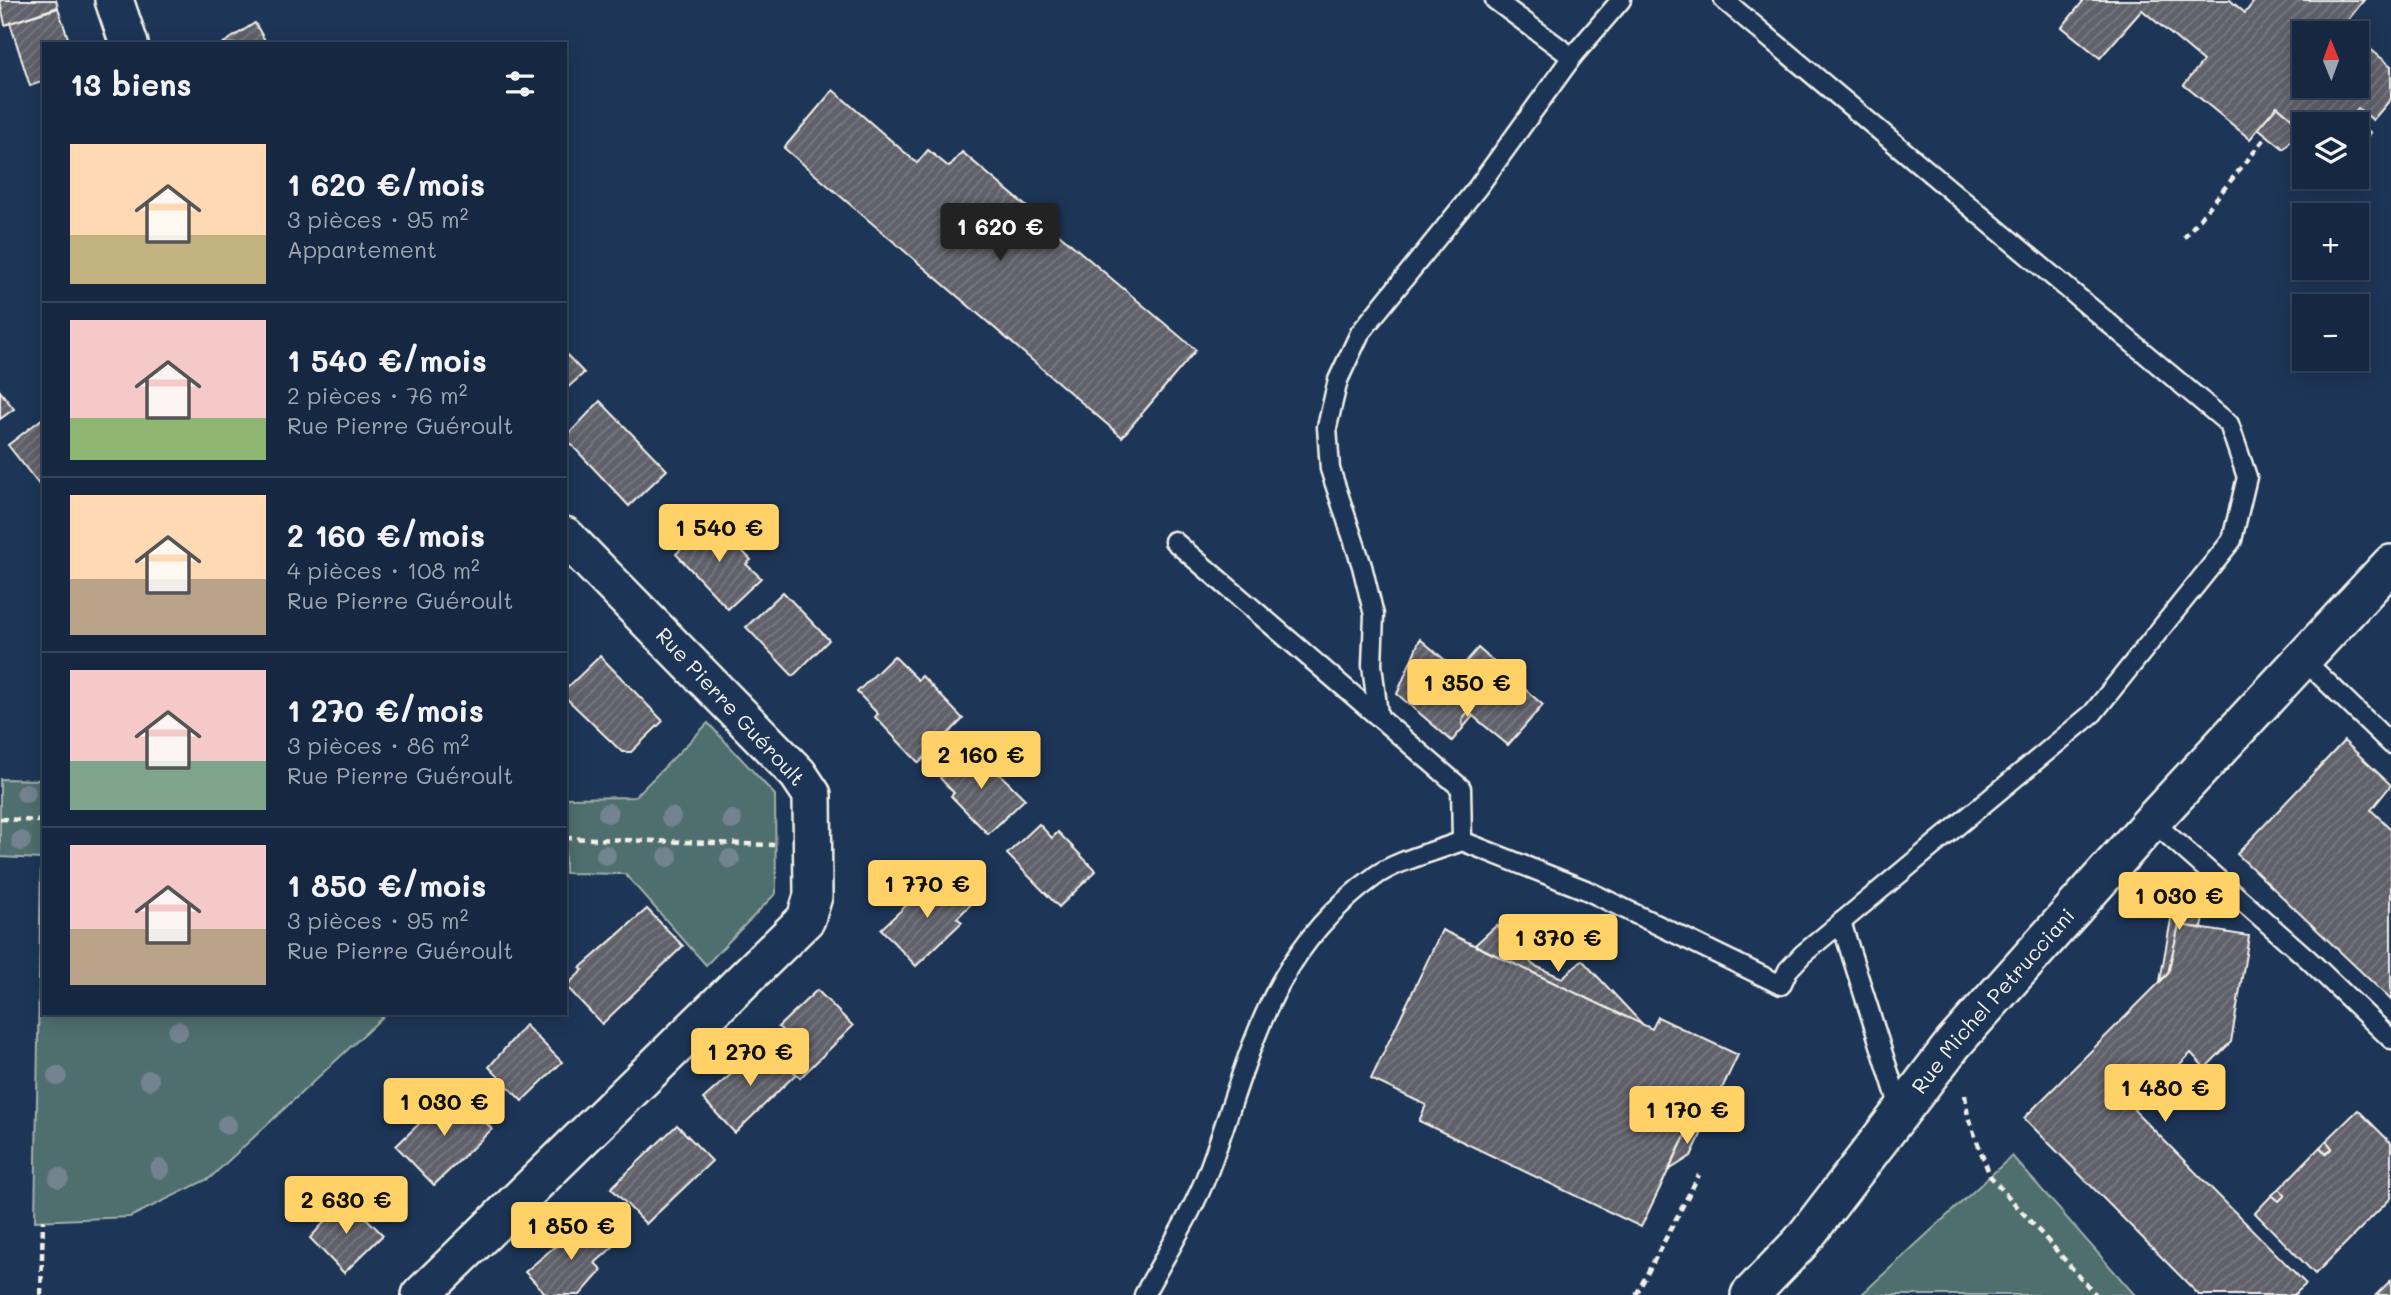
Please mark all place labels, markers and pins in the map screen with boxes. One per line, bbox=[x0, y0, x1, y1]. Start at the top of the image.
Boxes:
pin: 1 620 € bbox=[935, 204, 1065, 263]
pin: 1 540 € bbox=[654, 504, 784, 564]
pin: 1 350 € bbox=[1402, 660, 1532, 719]
pin: 2 160 € bbox=[916, 732, 1046, 791]
pin: 1 770 € bbox=[862, 860, 992, 920]
pin: 1 030 € bbox=[2114, 872, 2244, 932]
pin: 1 370 € bbox=[1493, 914, 1623, 974]
pin: 1 270 € bbox=[685, 1028, 815, 1088]
pin: 1 480 € bbox=[2100, 1064, 2230, 1124]
pin: 1 030 € bbox=[379, 1078, 509, 1138]
pin: 1 170 € bbox=[1622, 1086, 1752, 1146]
pin: 2 630 € bbox=[281, 1176, 411, 1236]
pin: 1 850 € bbox=[506, 1202, 636, 1262]

